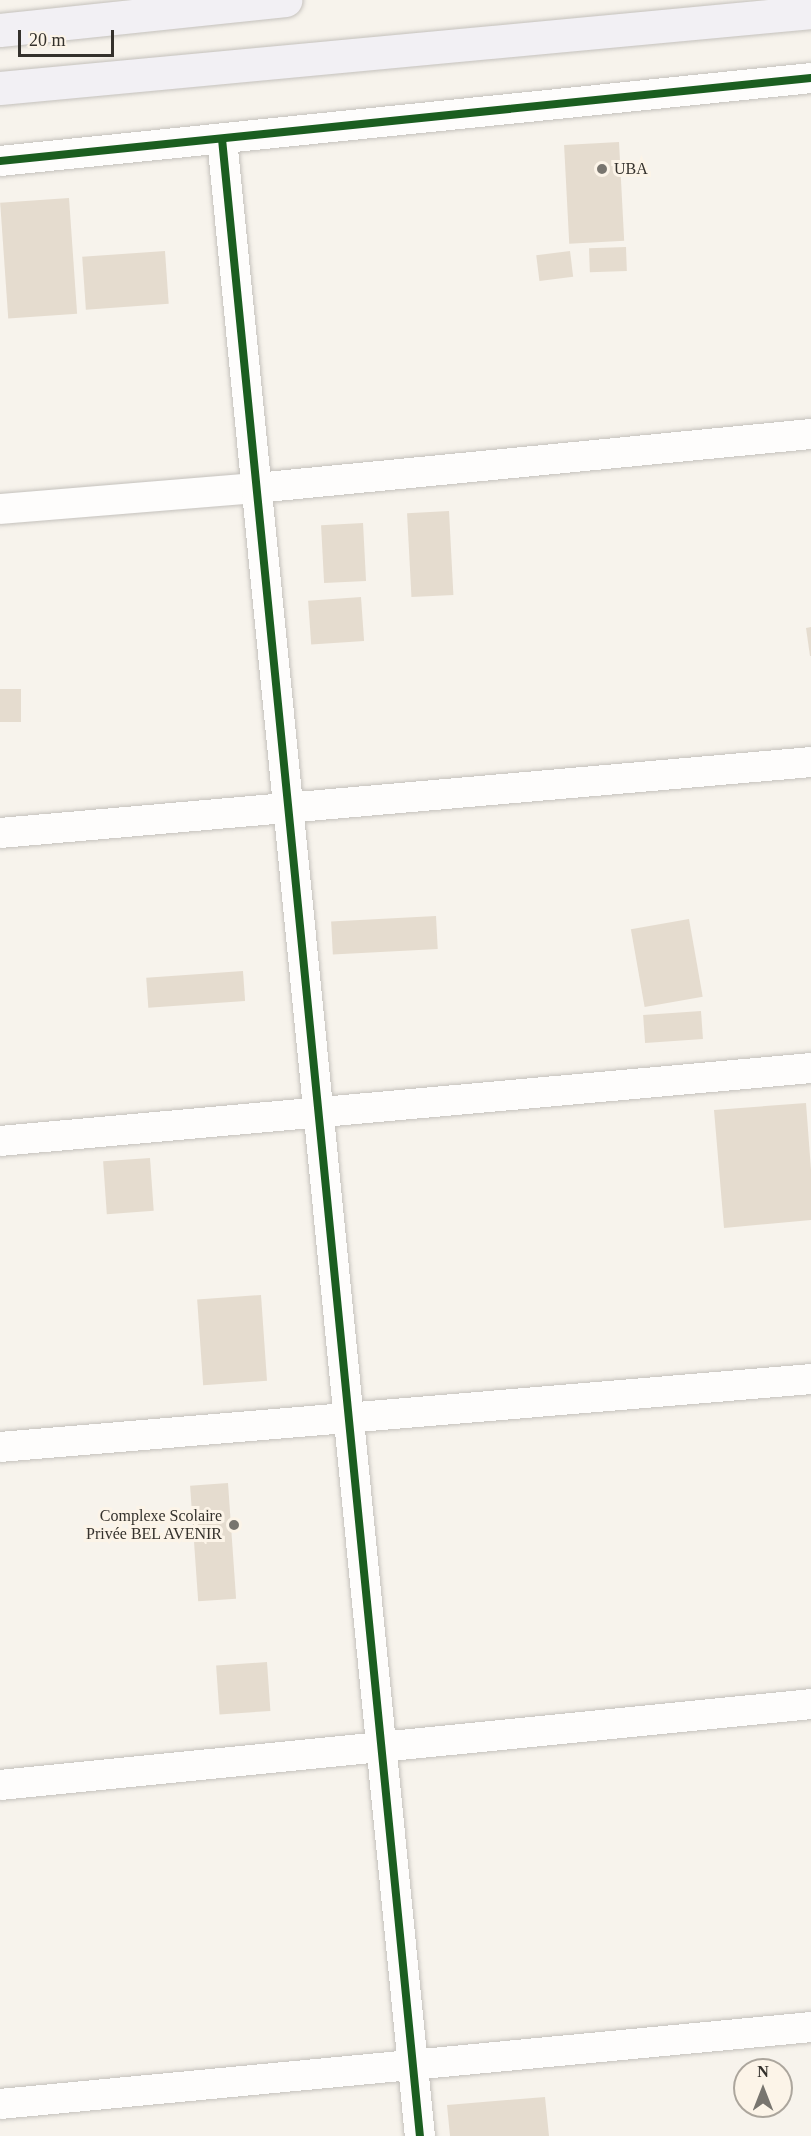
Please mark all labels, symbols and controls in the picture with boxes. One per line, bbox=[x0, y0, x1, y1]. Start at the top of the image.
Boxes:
scale bar bbox=[21, 18, 117, 56]
text: 20 m bbox=[29, 30, 66, 50]
place label: UBA bbox=[614, 159, 648, 179]
marker: UBA bbox=[595, 162, 609, 176]
place label: Complexe Scolaire Privée BEL AVENIR bbox=[85, 1506, 222, 1544]
marker: Complexe Scolaire Privée BEL AVENIR bbox=[227, 1518, 241, 1532]
north arrow bbox=[733, 2058, 793, 2118]
text: N bbox=[757, 2063, 769, 2080]

